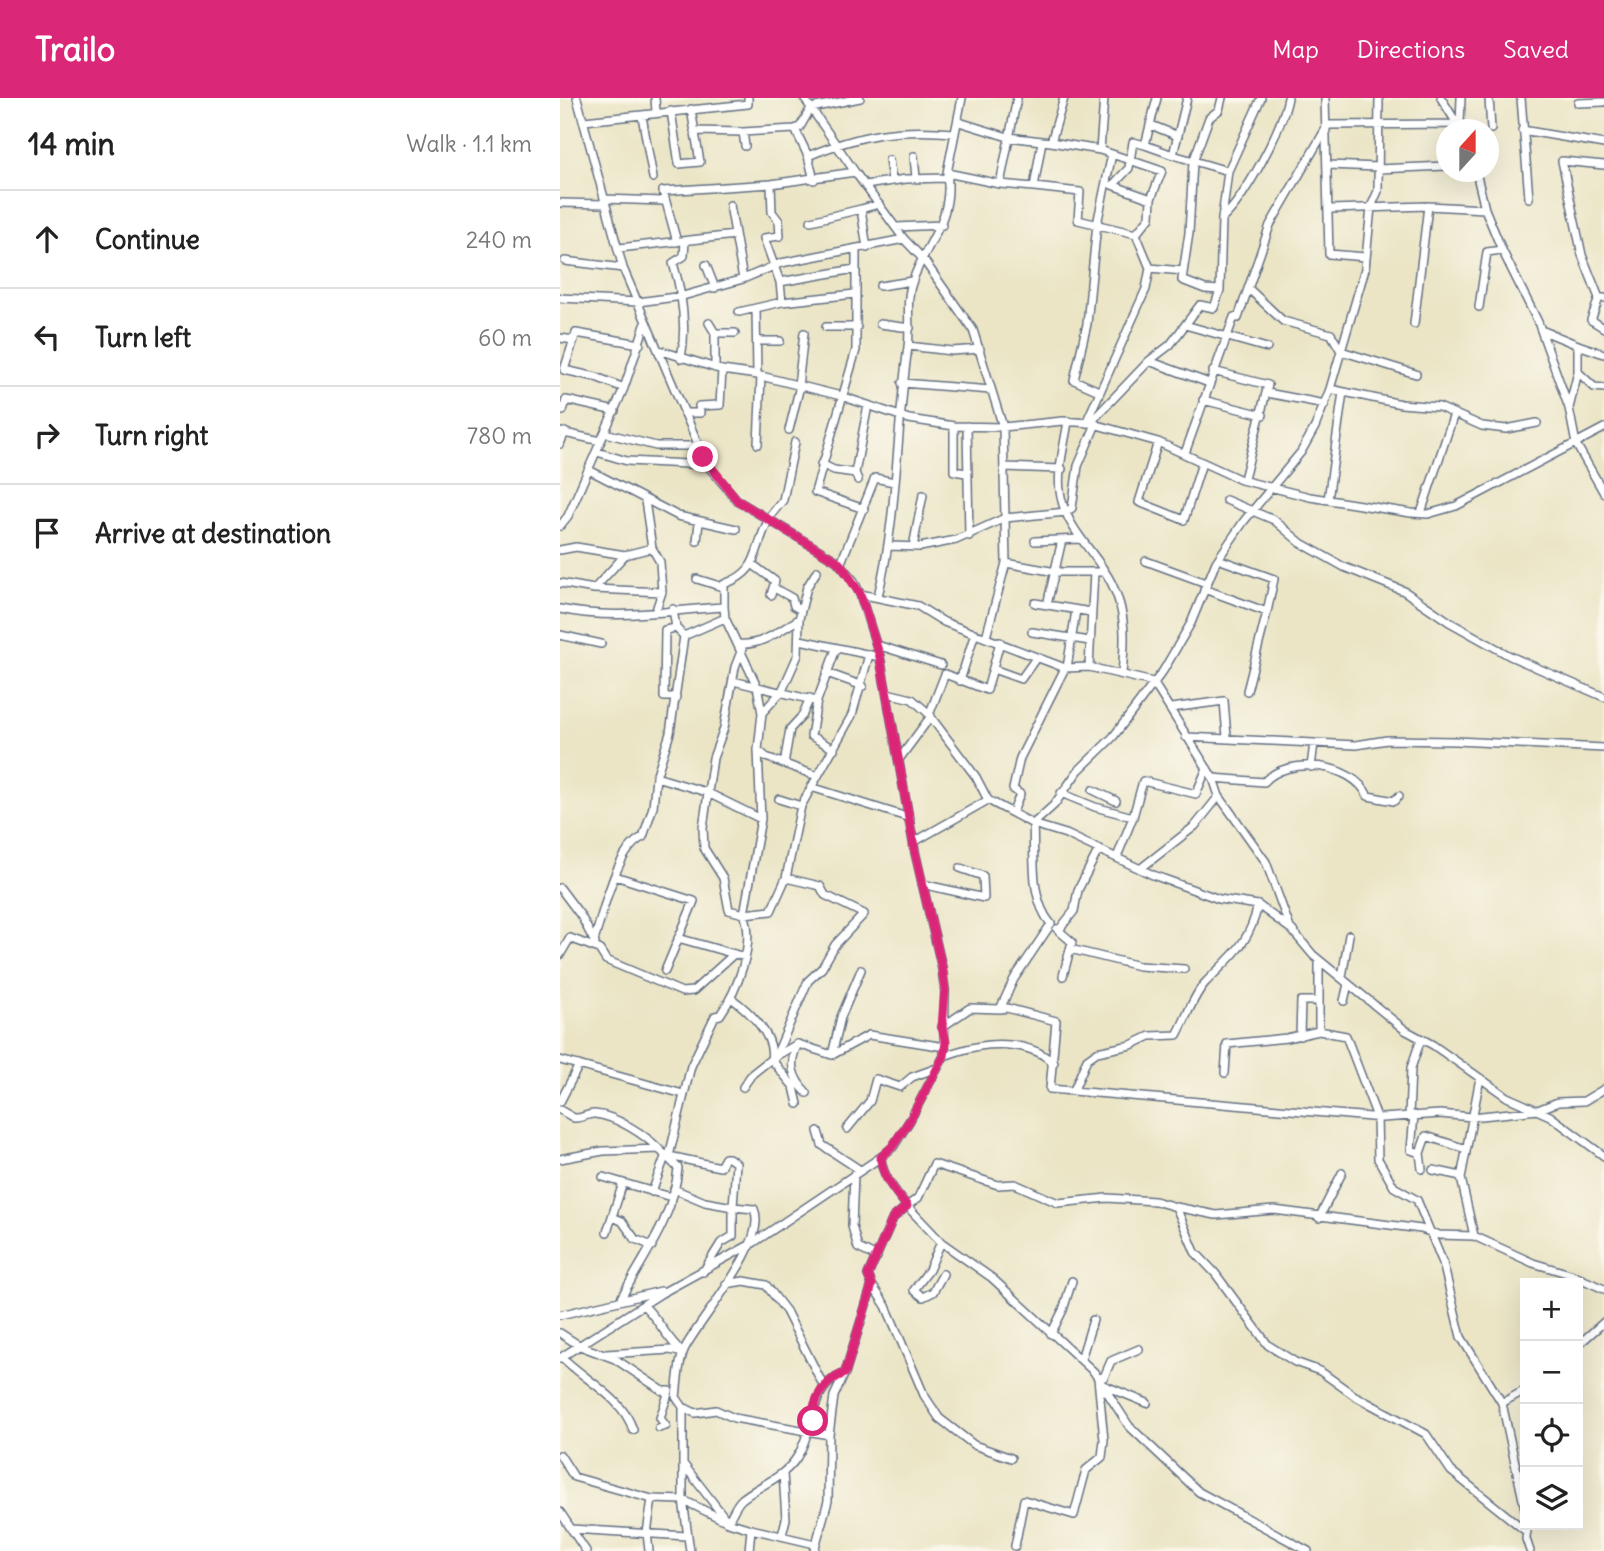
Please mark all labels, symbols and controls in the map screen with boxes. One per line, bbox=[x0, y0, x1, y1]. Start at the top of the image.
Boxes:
text: Trailo bbox=[35, 28, 115, 70]
text: Map bbox=[1272, 34, 1319, 64]
text: Directions bbox=[1357, 34, 1465, 64]
text: Saved bbox=[1503, 34, 1569, 64]
north arrow bbox=[1436, 119, 1499, 182]
text: 14 min bbox=[28, 125, 115, 163]
text: Walk · 1.1 km bbox=[406, 129, 532, 158]
icon: ahead bbox=[28, 220, 66, 258]
text: Continue bbox=[95, 223, 200, 256]
text: 240 m bbox=[466, 225, 532, 254]
icon: left bbox=[28, 318, 66, 356]
text: Turn left bbox=[95, 321, 191, 354]
text: 60 m bbox=[478, 323, 532, 352]
icon: right bbox=[28, 416, 66, 454]
text: Turn right bbox=[95, 419, 208, 452]
text: 780 m bbox=[467, 421, 532, 450]
route end bbox=[687, 441, 718, 472]
icon: arrive bbox=[28, 514, 66, 552]
text: Arrive at destination bbox=[95, 517, 331, 550]
map controls bbox=[1520, 1278, 1583, 1530]
button: + bbox=[1520, 1278, 1583, 1341]
button: − bbox=[1520, 1341, 1583, 1404]
button: locate bbox=[1520, 1404, 1583, 1467]
route start bbox=[797, 1405, 828, 1436]
button: layers bbox=[1520, 1467, 1583, 1530]

